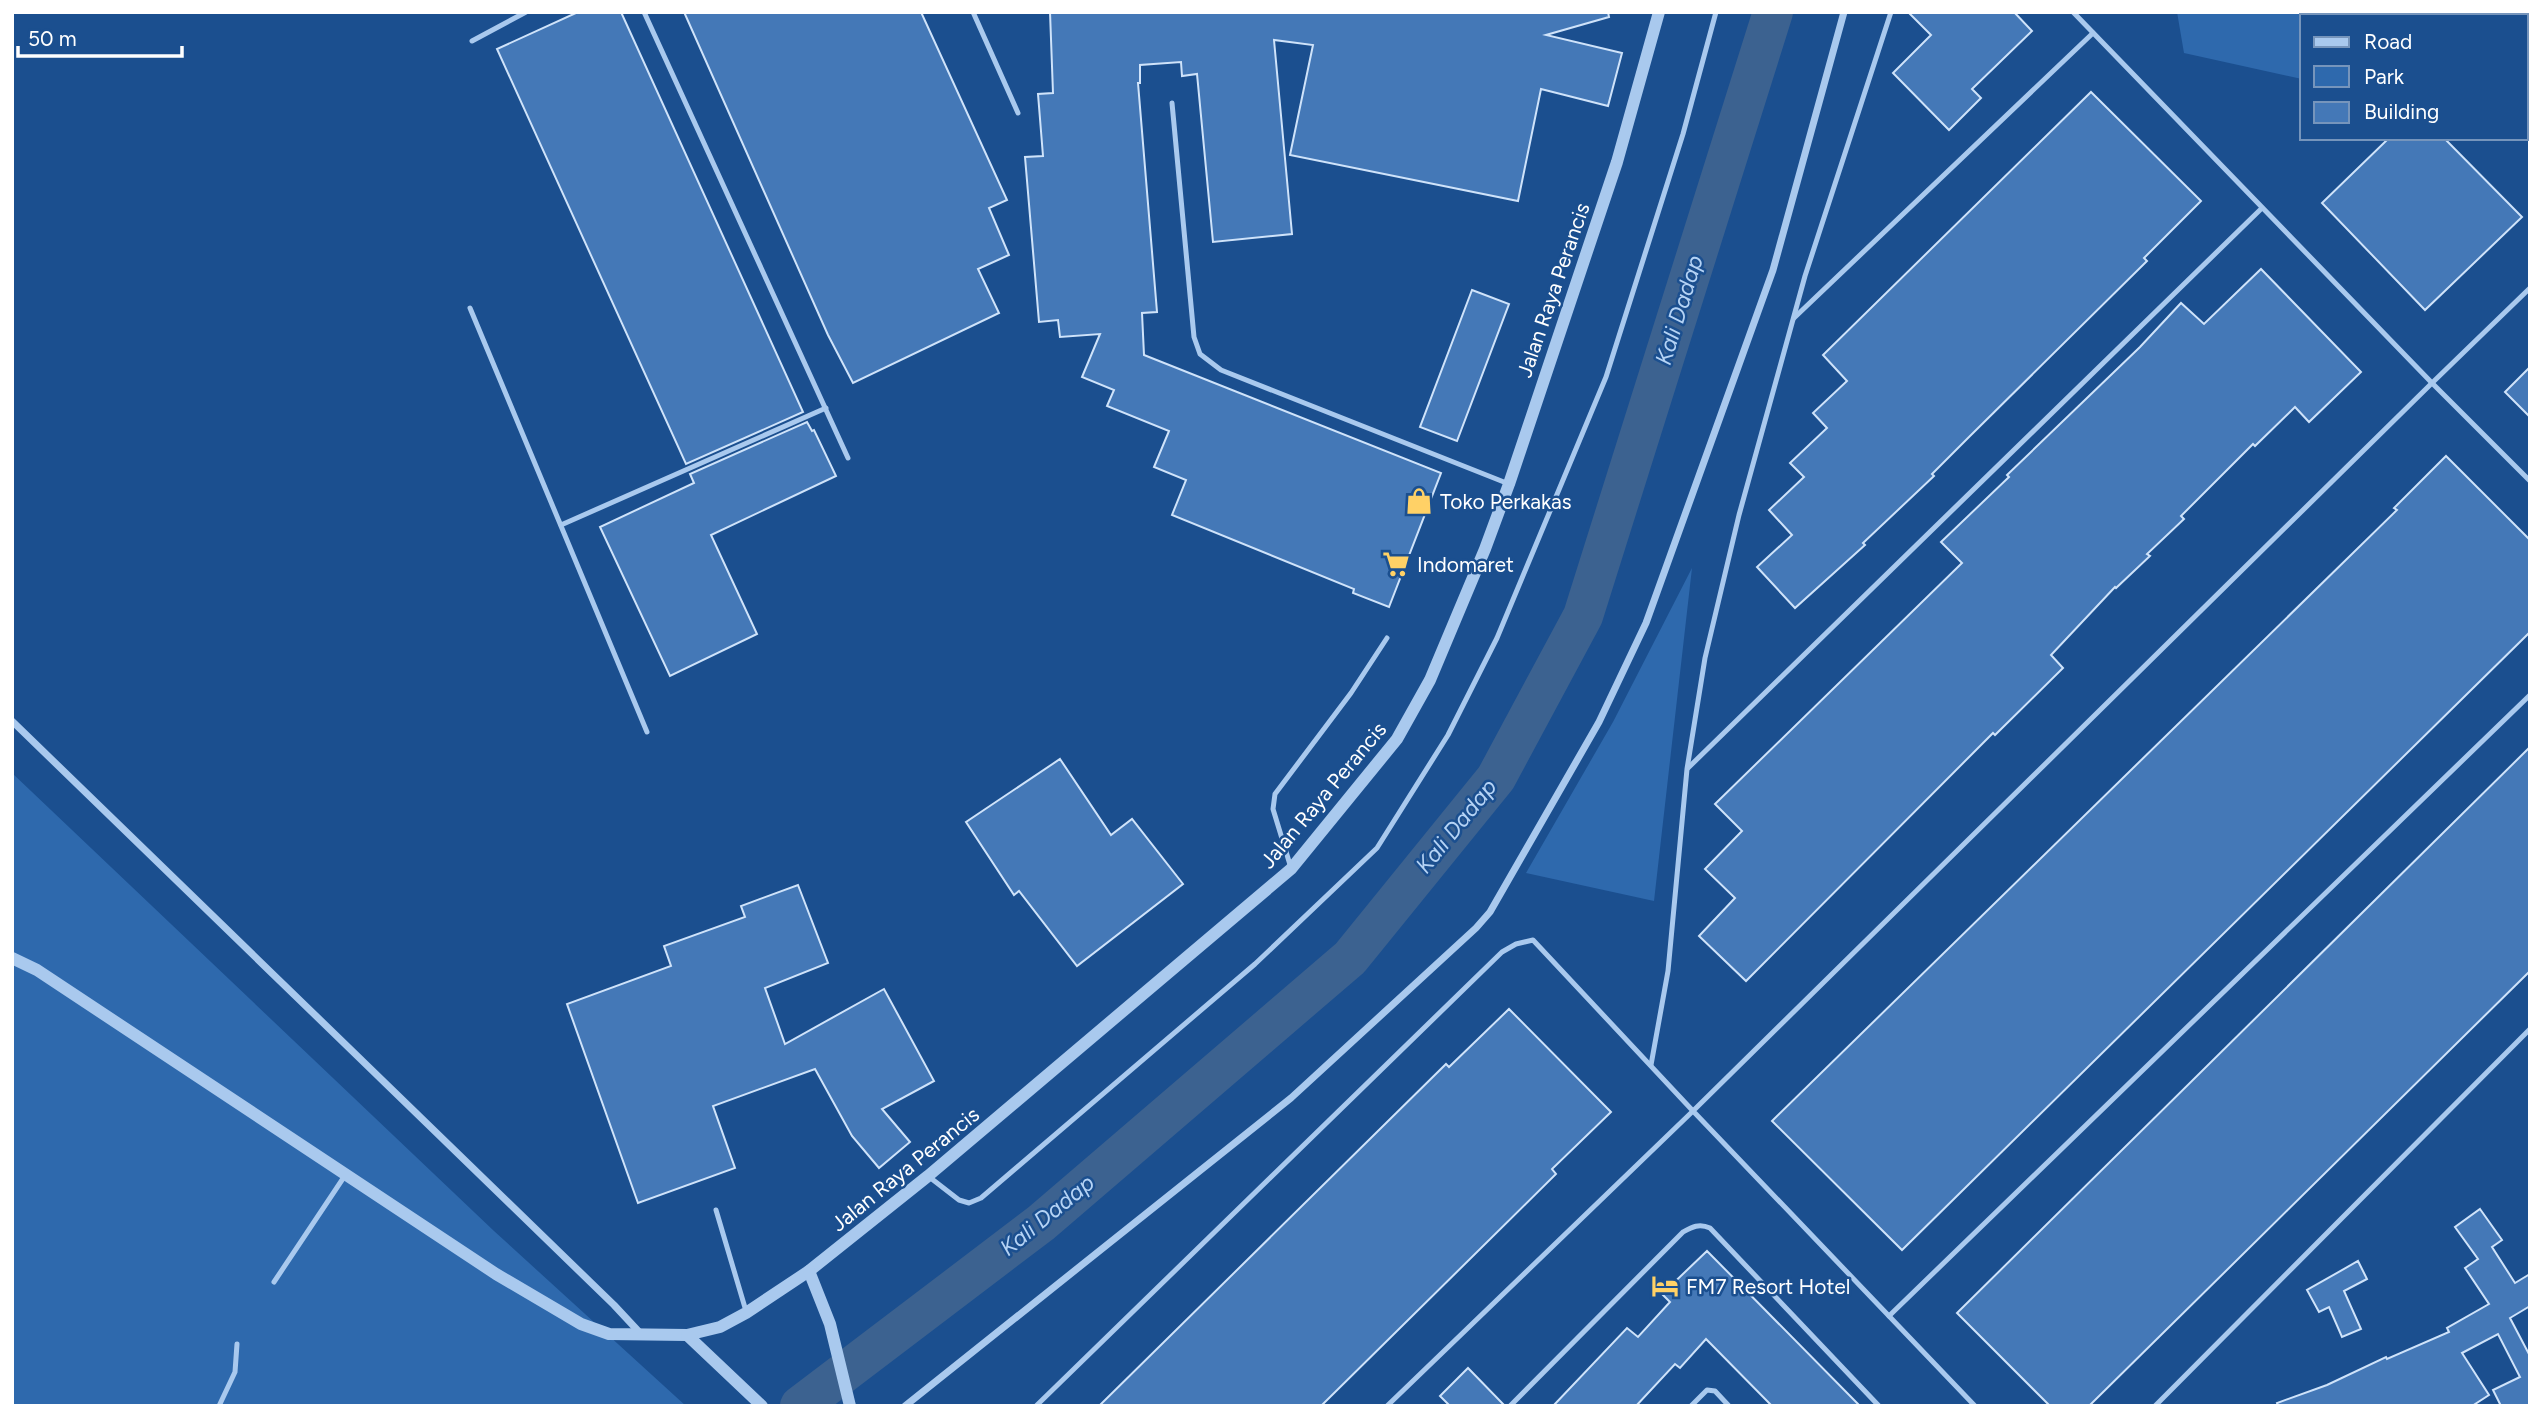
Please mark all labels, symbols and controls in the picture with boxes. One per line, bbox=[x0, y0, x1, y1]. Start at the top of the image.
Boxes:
scale bar bbox=[18, 14, 182, 58]
legend bbox=[2300, 14, 2528, 140]
text: 50 m bbox=[28, 26, 77, 51]
text: Road bbox=[2364, 29, 2412, 54]
text: Park bbox=[2364, 64, 2405, 89]
text: Building bbox=[2364, 99, 2439, 124]
street label: Jalan Raya Perancis bbox=[1511, 199, 1595, 381]
water label: Kali Dadap bbox=[1649, 252, 1709, 368]
shop icon: Toko Perkakas bbox=[1404, 486, 1434, 516]
place label: Toko Perkakas bbox=[1440, 489, 1571, 514]
supermarket icon: Indomaret bbox=[1381, 549, 1411, 579]
place label: Indomaret bbox=[1417, 552, 1514, 577]
street label: Jalan Raya Perancis bbox=[1255, 717, 1391, 873]
water label: Kali Dadap bbox=[1409, 773, 1503, 879]
street label: Jalan Raya Perancis bbox=[826, 1102, 984, 1236]
water label: Kali Dadap bbox=[994, 1168, 1100, 1262]
hotel icon: FM7 Resort Hotel bbox=[1650, 1271, 1680, 1301]
place label: FM7 Resort Hotel bbox=[1686, 1274, 1850, 1299]

